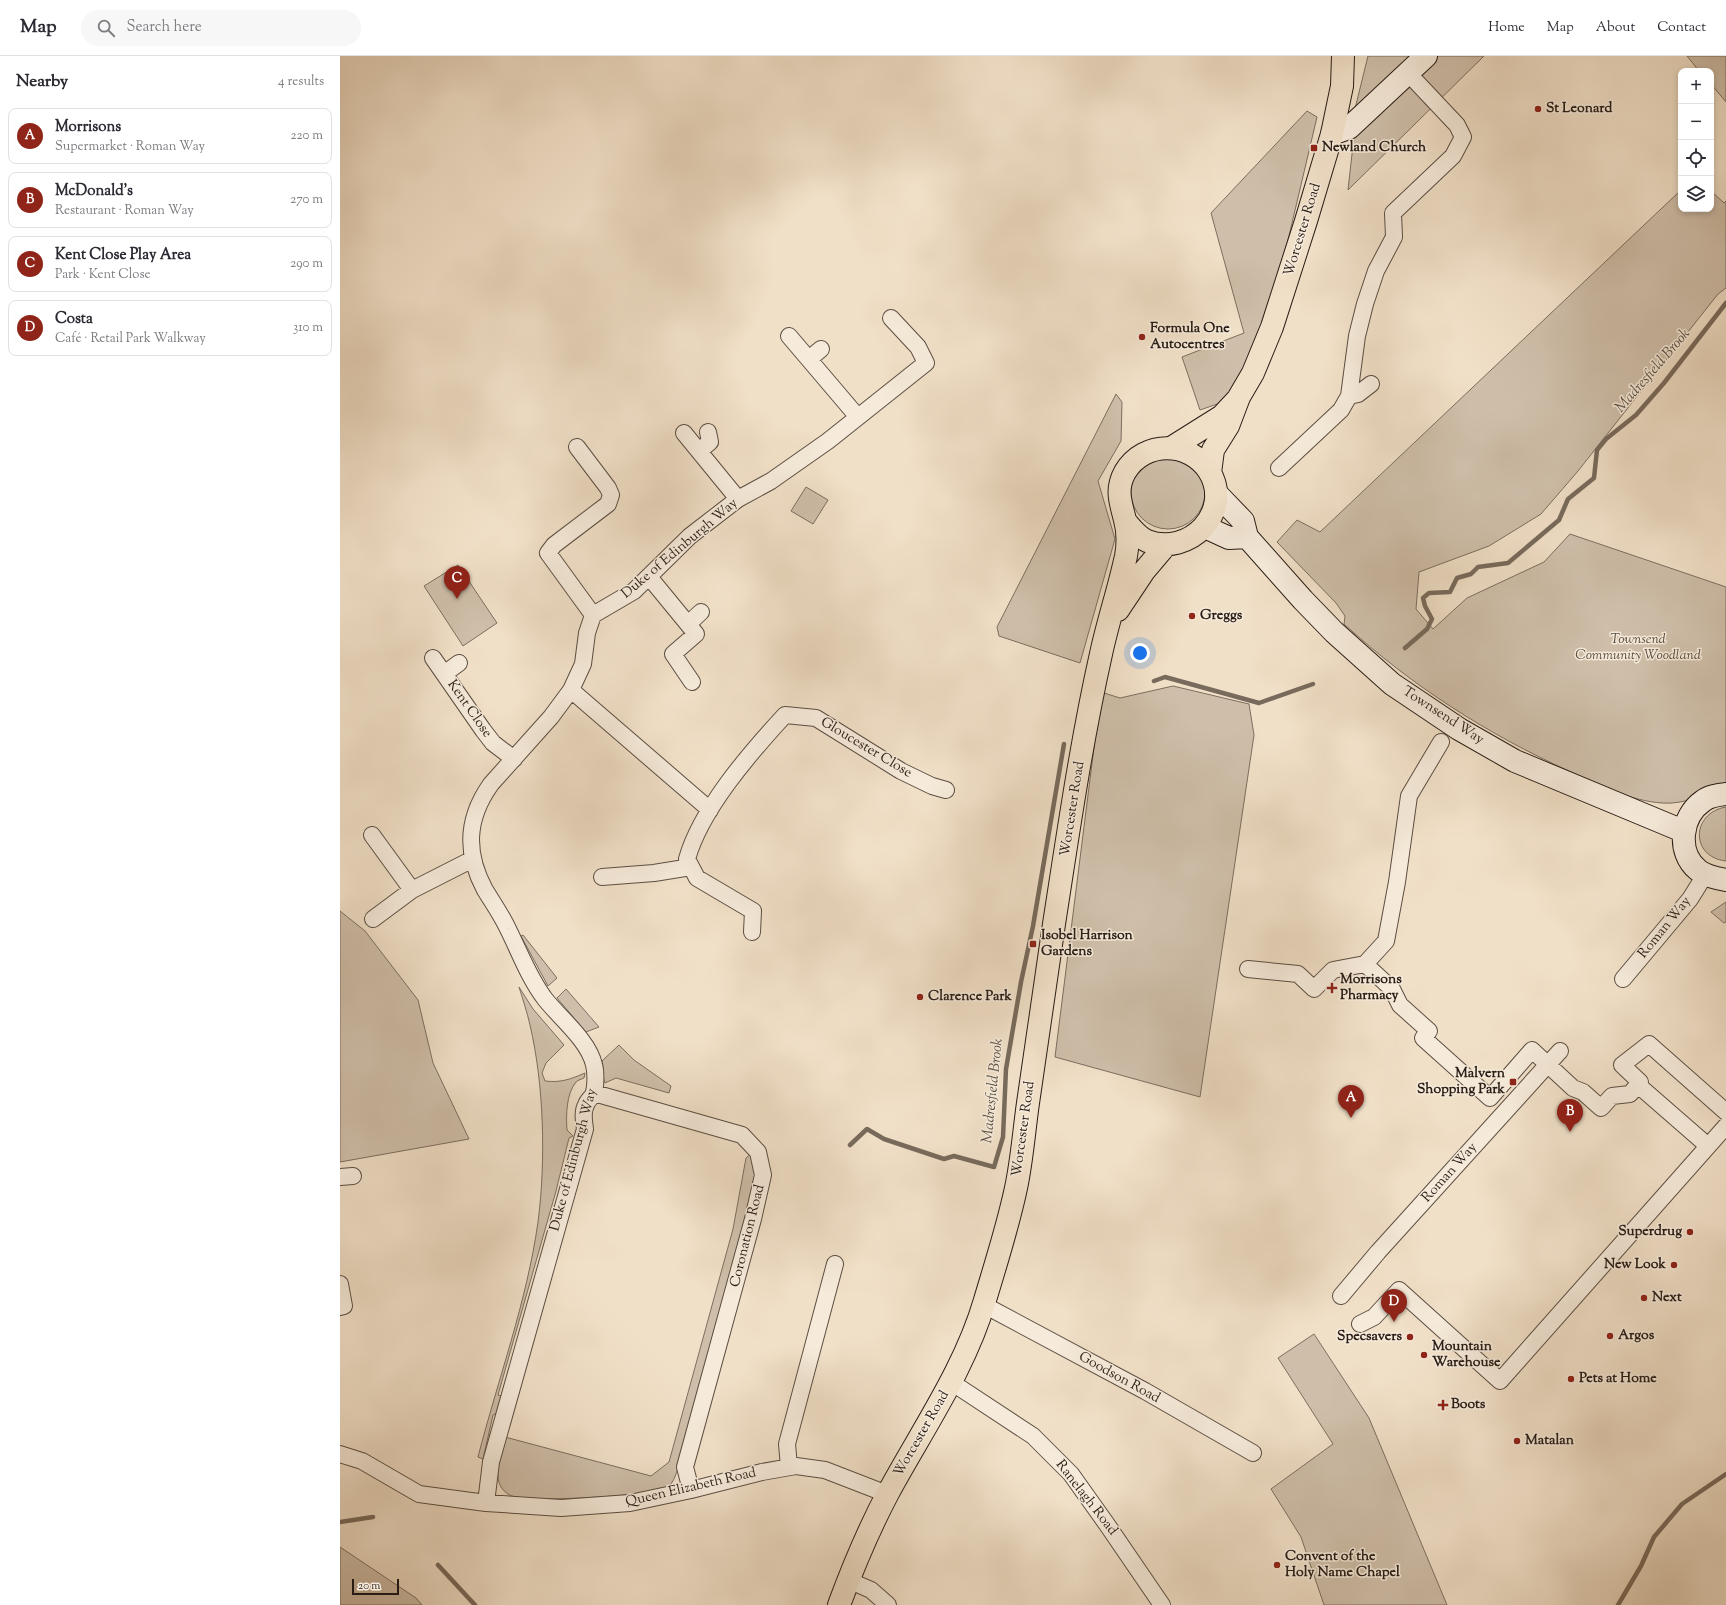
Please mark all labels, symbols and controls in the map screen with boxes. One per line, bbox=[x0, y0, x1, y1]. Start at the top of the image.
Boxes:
search box bbox=[81, 10, 361, 46]
text: Map bbox=[20, 14, 57, 41]
icon: search bbox=[95, 17, 117, 39]
text: Search here bbox=[127, 17, 202, 38]
text: Home bbox=[1488, 18, 1525, 38]
text: Map bbox=[1547, 18, 1574, 38]
text: About bbox=[1596, 18, 1635, 38]
text: Contact bbox=[1657, 18, 1706, 38]
map controls bbox=[1678, 68, 1714, 212]
button: + bbox=[1678, 68, 1714, 104]
text: Nearby bbox=[16, 70, 68, 94]
text: 4 results bbox=[278, 73, 324, 91]
place label: St Leonard bbox=[1546, 99, 1613, 119]
marker: St Leonard bbox=[1533, 104, 1543, 114]
button: − bbox=[1678, 104, 1714, 140]
text: Morrisons bbox=[55, 117, 121, 138]
text: A bbox=[25, 127, 35, 145]
text: 220 m bbox=[290, 127, 323, 145]
text: Supermarket · Roman Way bbox=[55, 138, 205, 156]
place label: Newland Church bbox=[1322, 138, 1427, 158]
button: locate bbox=[1678, 140, 1714, 176]
marker: Newland Church bbox=[1309, 143, 1319, 153]
button: layers bbox=[1678, 176, 1714, 212]
text: McDonald's bbox=[55, 181, 133, 202]
street label: Worcester Road bbox=[1279, 181, 1327, 279]
text: B bbox=[26, 191, 34, 209]
text: 270 m bbox=[290, 191, 323, 209]
text: Restaurant · Roman Way bbox=[55, 202, 194, 220]
text: Kent Close Play Area bbox=[55, 245, 191, 266]
text: C bbox=[25, 255, 35, 273]
text: 290 m bbox=[290, 255, 323, 273]
text: Park · Kent Close bbox=[55, 266, 151, 284]
text: Costa bbox=[55, 309, 93, 330]
text: D bbox=[25, 319, 35, 337]
text: 310 m bbox=[293, 319, 323, 337]
place label: Formula One Autocentres bbox=[1150, 319, 1230, 355]
water label: Madresfield Brook bbox=[1611, 324, 1696, 418]
text: Café · Retail Park Walkway bbox=[55, 330, 206, 348]
marker: Formula One Autocentres bbox=[1137, 332, 1147, 342]
street label: Duke of Edinburgh Way bbox=[617, 494, 743, 604]
pin: C bbox=[444, 566, 470, 599]
place label: Greggs bbox=[1200, 606, 1243, 626]
marker: Greggs bbox=[1187, 611, 1197, 621]
park label: Townsend Community Woodland bbox=[1575, 630, 1701, 666]
your location bbox=[1130, 643, 1150, 663]
street label: Kent Close bbox=[442, 676, 496, 742]
street label: Townsend Way bbox=[1398, 682, 1488, 750]
street label: Gloucester Close bbox=[816, 713, 916, 783]
street label: Worcester Road bbox=[1056, 760, 1090, 858]
street label: Roman Way bbox=[1634, 893, 1696, 963]
place label: Isobel Harrison Gardens bbox=[1041, 926, 1134, 962]
marker: Isobel Harrison Gardens bbox=[1028, 939, 1038, 949]
place label: Morrisons Pharmacy bbox=[1340, 970, 1402, 1006]
marker: Morrisons Pharmacy bbox=[1327, 983, 1337, 993]
place label: Clarence Park bbox=[928, 987, 1012, 1007]
marker: Clarence Park bbox=[915, 992, 925, 1002]
water label: Madresfield Brook bbox=[977, 1037, 1009, 1145]
place label: Malvern Shopping Park bbox=[1417, 1064, 1506, 1100]
marker: Malvern Shopping Park bbox=[1508, 1077, 1518, 1087]
street label: Worcester Road bbox=[1007, 1080, 1041, 1178]
pin: A bbox=[1338, 1085, 1364, 1118]
street label: Duke of Edinburgh Way bbox=[545, 1086, 603, 1234]
pin: B bbox=[1557, 1099, 1583, 1132]
street label: Roman Way bbox=[1418, 1139, 1482, 1207]
street label: Coronation Road bbox=[726, 1182, 770, 1289]
place label: Superdrug bbox=[1618, 1222, 1682, 1242]
marker: Superdrug bbox=[1685, 1227, 1695, 1237]
place label: New Look bbox=[1604, 1255, 1666, 1275]
marker: New Look bbox=[1669, 1260, 1679, 1270]
place label: Next bbox=[1652, 1288, 1682, 1308]
pin: D bbox=[1381, 1289, 1407, 1322]
marker: Next bbox=[1639, 1293, 1649, 1303]
place label: Argos bbox=[1618, 1326, 1655, 1346]
place label: Specsavers bbox=[1337, 1327, 1402, 1347]
marker: Argos bbox=[1605, 1331, 1615, 1341]
marker: Specsavers bbox=[1405, 1332, 1415, 1342]
place label: Mountain Warehouse bbox=[1432, 1337, 1501, 1373]
street label: Goodson Road bbox=[1075, 1347, 1164, 1409]
marker: Mountain Warehouse bbox=[1419, 1350, 1429, 1360]
place label: Pets at Home bbox=[1579, 1369, 1657, 1389]
marker: Pets at Home bbox=[1566, 1374, 1576, 1384]
street label: Worcester Road bbox=[889, 1387, 955, 1481]
place label: Boots bbox=[1451, 1395, 1486, 1415]
marker: Boots bbox=[1438, 1400, 1448, 1410]
place label: Matalan bbox=[1525, 1431, 1575, 1451]
marker: Matalan bbox=[1512, 1436, 1522, 1446]
street label: Ranelagh Road bbox=[1050, 1456, 1122, 1540]
street label: Queen Elizabeth Road bbox=[624, 1463, 758, 1513]
place label: Convent of the Holy Name Chapel bbox=[1285, 1547, 1400, 1583]
marker: Convent of the Holy Name Chapel bbox=[1272, 1560, 1282, 1570]
scale bar bbox=[352, 1577, 399, 1596]
text: 20 m bbox=[358, 1578, 380, 1594]

